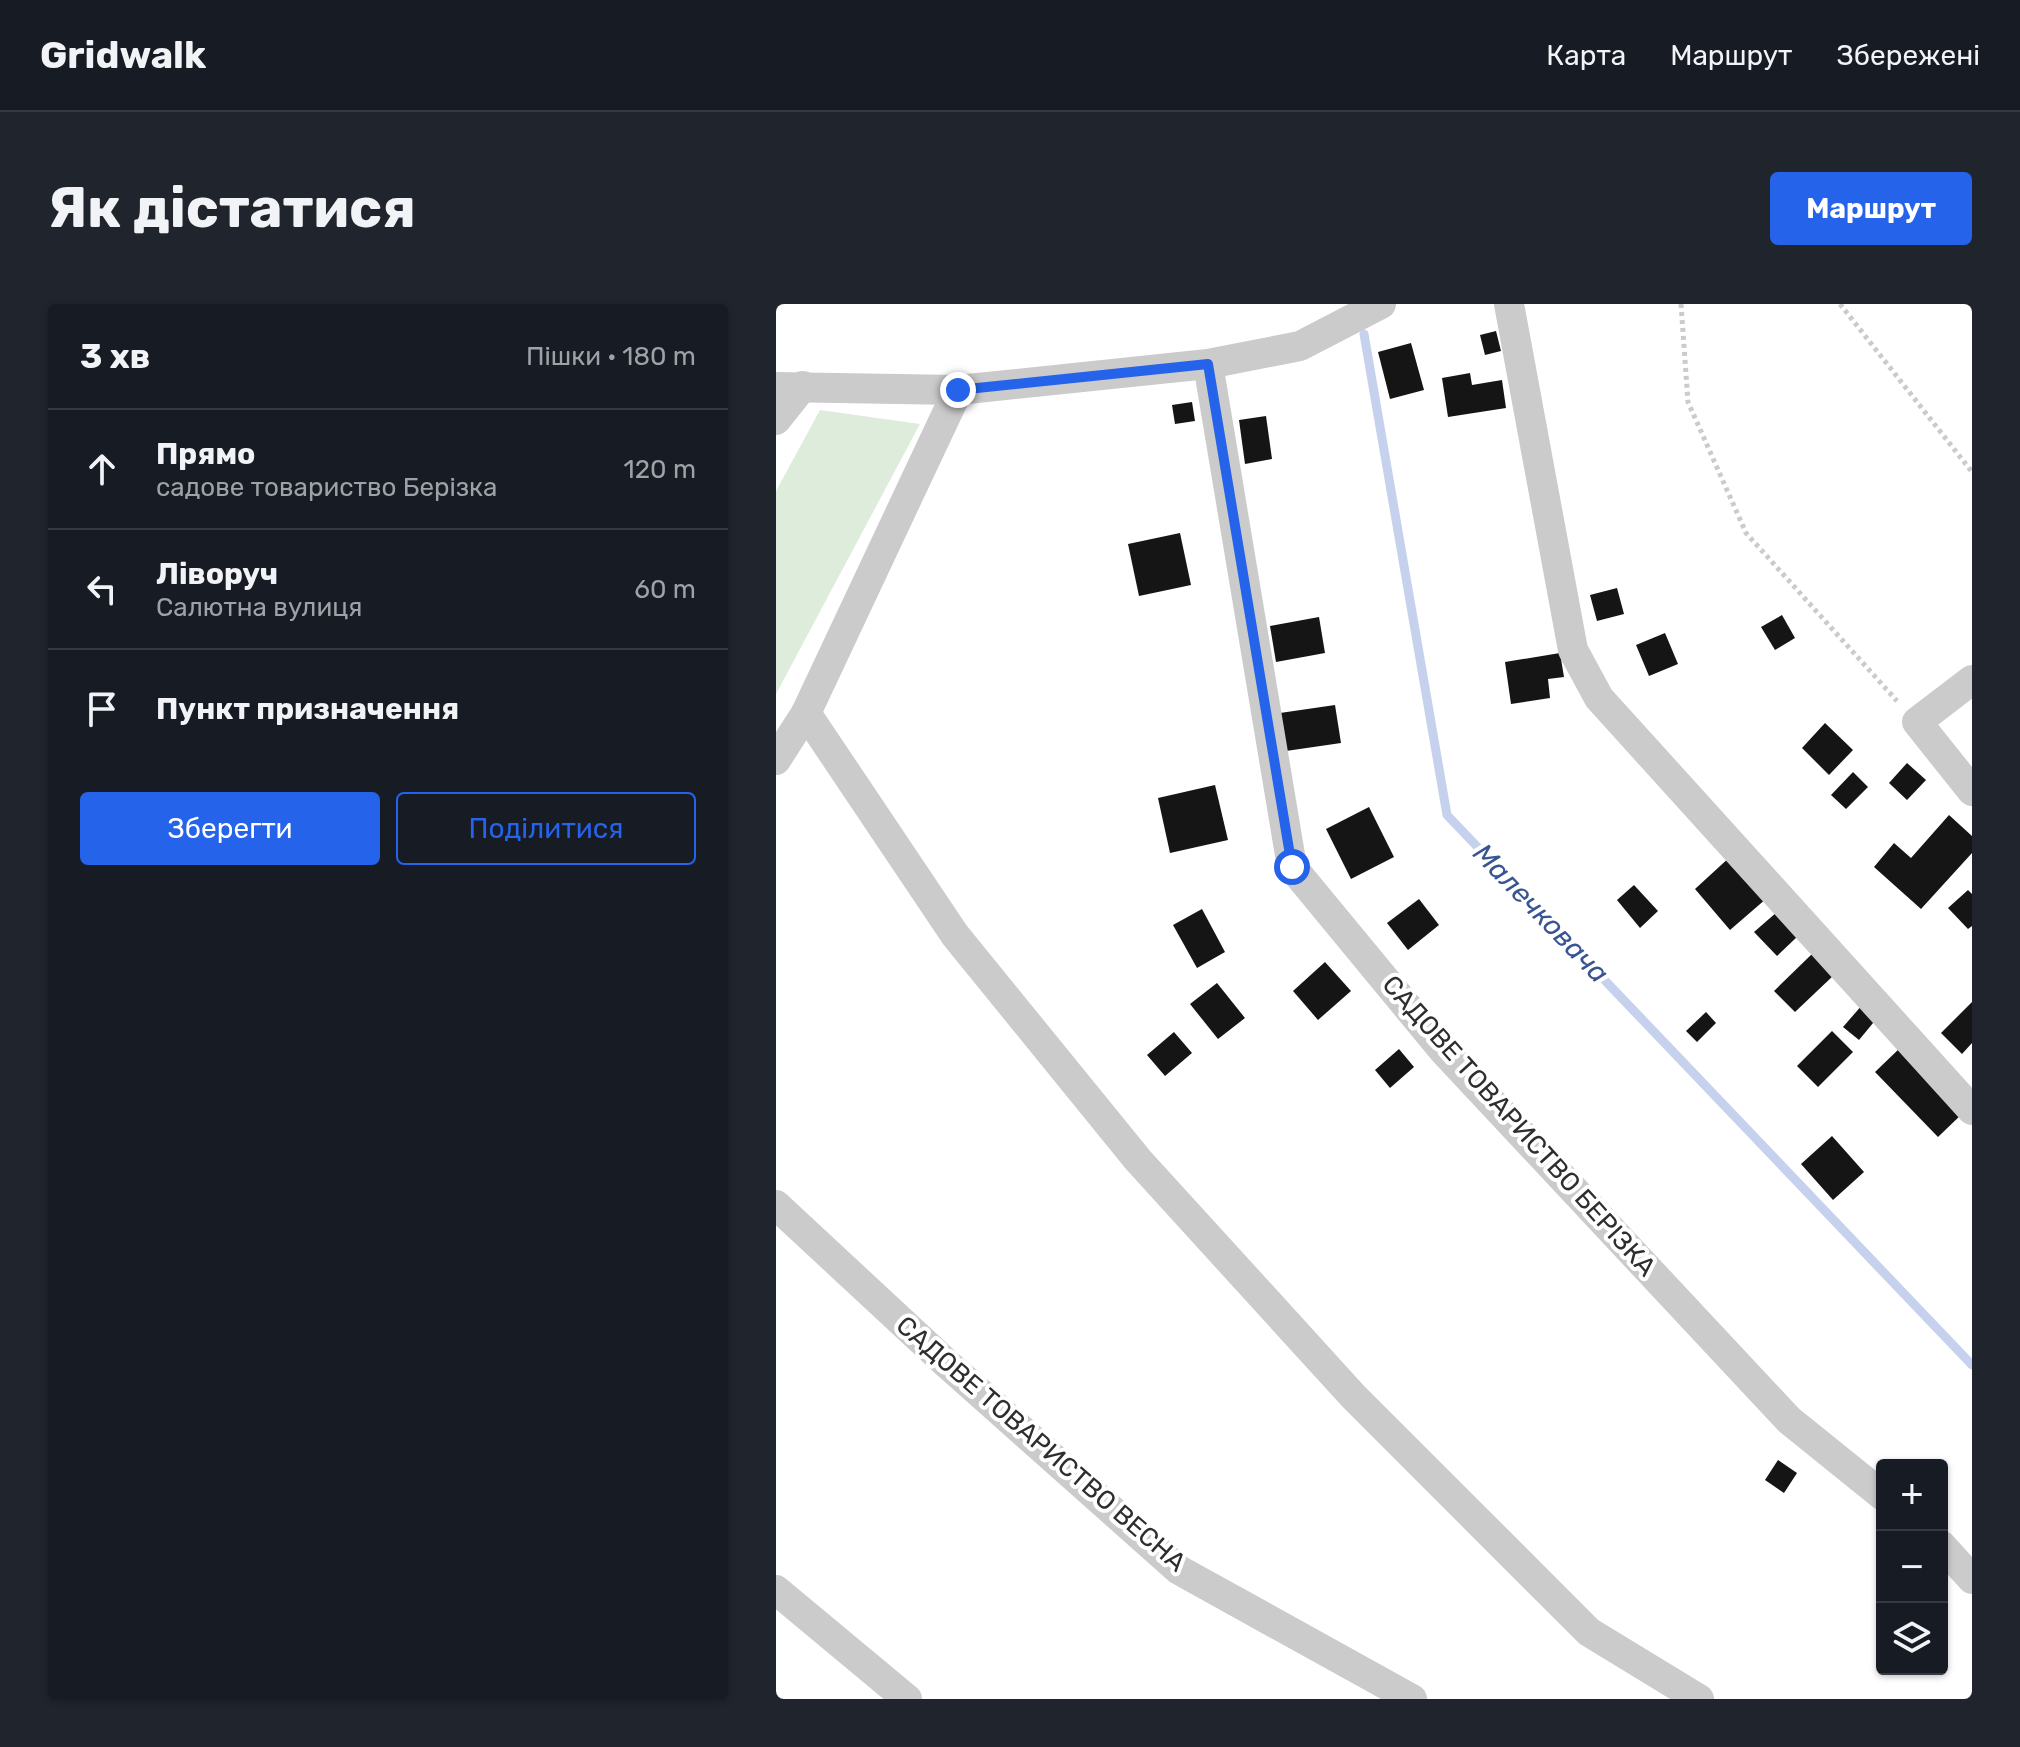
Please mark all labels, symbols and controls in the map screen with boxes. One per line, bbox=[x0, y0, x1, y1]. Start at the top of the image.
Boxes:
text: Gridwalk bbox=[40, 32, 206, 78]
text: Карта bbox=[1546, 39, 1626, 72]
text: Маршрут bbox=[1670, 39, 1792, 72]
text: Збережені bbox=[1836, 39, 1980, 72]
button: Маршрут bbox=[1770, 172, 1972, 245]
text: Як дістатися bbox=[48, 175, 416, 241]
text: 3 хв bbox=[80, 336, 150, 377]
text: Пішки · 180 m bbox=[526, 341, 696, 372]
route end bbox=[940, 372, 976, 408]
text: Прямо bbox=[156, 436, 255, 472]
icon: ahead bbox=[80, 447, 124, 491]
text: 120 m bbox=[624, 454, 696, 485]
text: садове товариство Берізка bbox=[156, 472, 497, 503]
text: Ліворуч bbox=[156, 556, 278, 592]
icon: left bbox=[80, 567, 124, 611]
text: 60 m bbox=[634, 574, 696, 605]
text: Салютна вулиця bbox=[156, 592, 363, 623]
icon: arrive bbox=[80, 687, 124, 731]
text: Пункт призначення bbox=[156, 691, 459, 727]
button: Зберегти bbox=[80, 792, 380, 865]
button: Поділитися bbox=[396, 792, 696, 865]
water label: Малечковача bbox=[1466, 837, 1616, 989]
route start bbox=[1274, 849, 1310, 885]
street label: САДОВЕ ТОВАРИСТВО БЕРІЗКА bbox=[1376, 969, 1662, 1283]
street label: САДОВЕ ТОВАРИСТВО ВЕСНА bbox=[890, 1310, 1192, 1578]
map controls bbox=[1876, 1459, 1948, 1675]
button: + bbox=[1876, 1459, 1948, 1531]
button: − bbox=[1876, 1531, 1948, 1603]
button: layers bbox=[1876, 1603, 1948, 1675]

